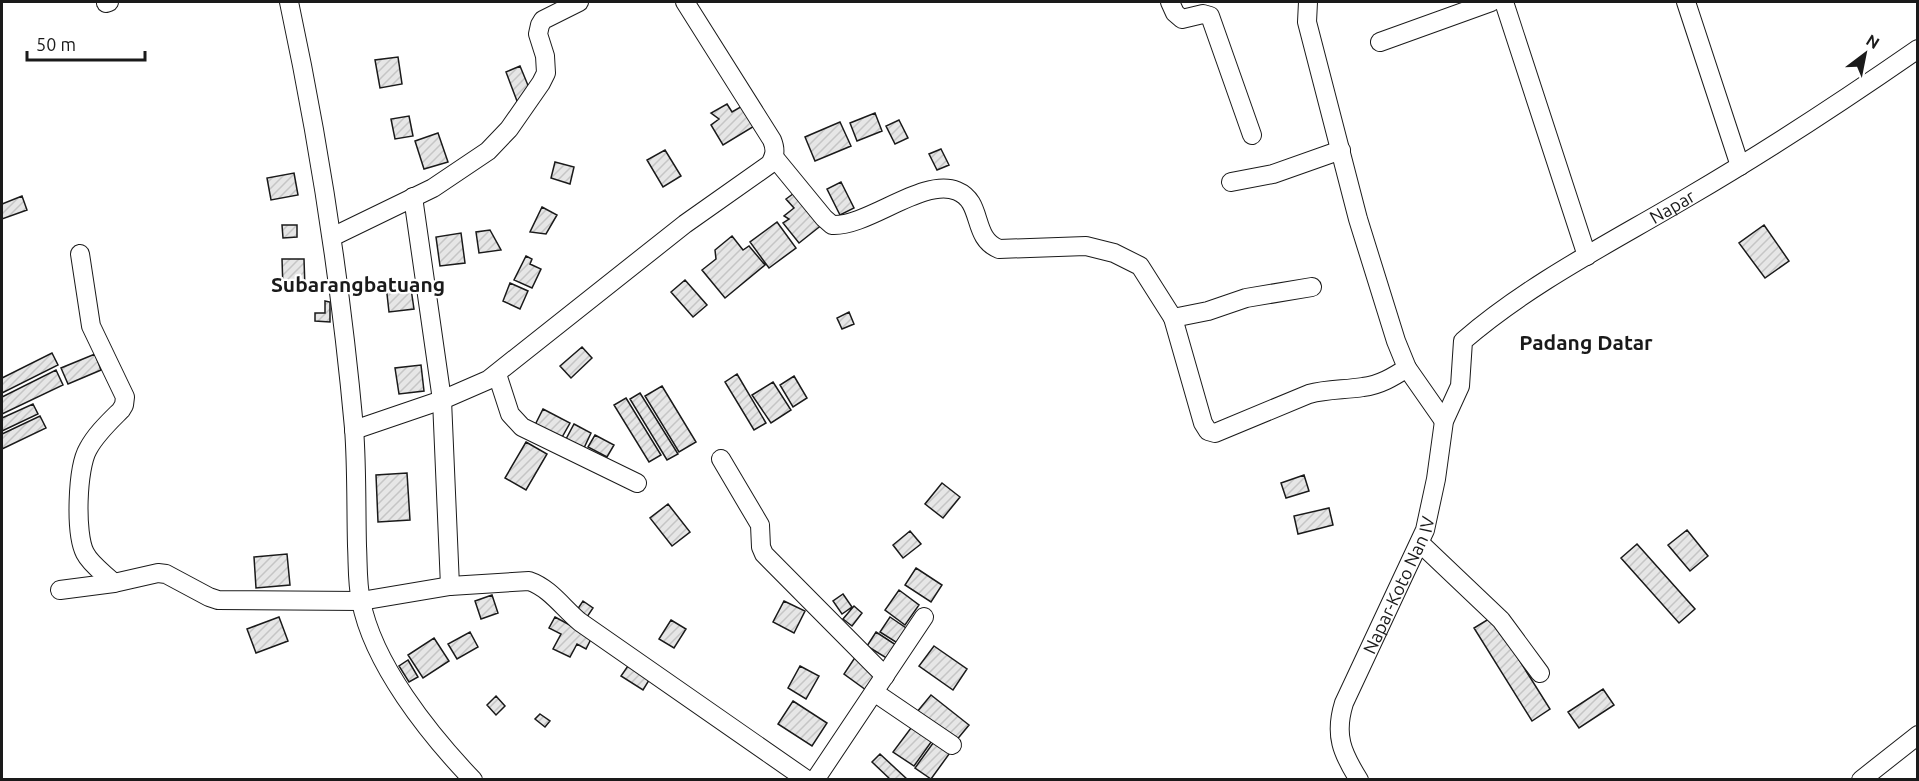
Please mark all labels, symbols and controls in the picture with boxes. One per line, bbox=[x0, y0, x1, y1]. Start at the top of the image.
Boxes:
scale bar bbox=[27, 24, 146, 62]
north arrow bbox=[1835, 24, 1895, 84]
text: N bbox=[1863, 30, 1883, 52]
text: 50 m bbox=[36, 34, 76, 54]
street label: Napar bbox=[1646, 185, 1698, 227]
district label: Subarangbatuang bbox=[271, 272, 445, 296]
district label: Padang Datar bbox=[1519, 330, 1653, 354]
street label: Napar-Koto Nan IV bbox=[1359, 514, 1438, 657]

